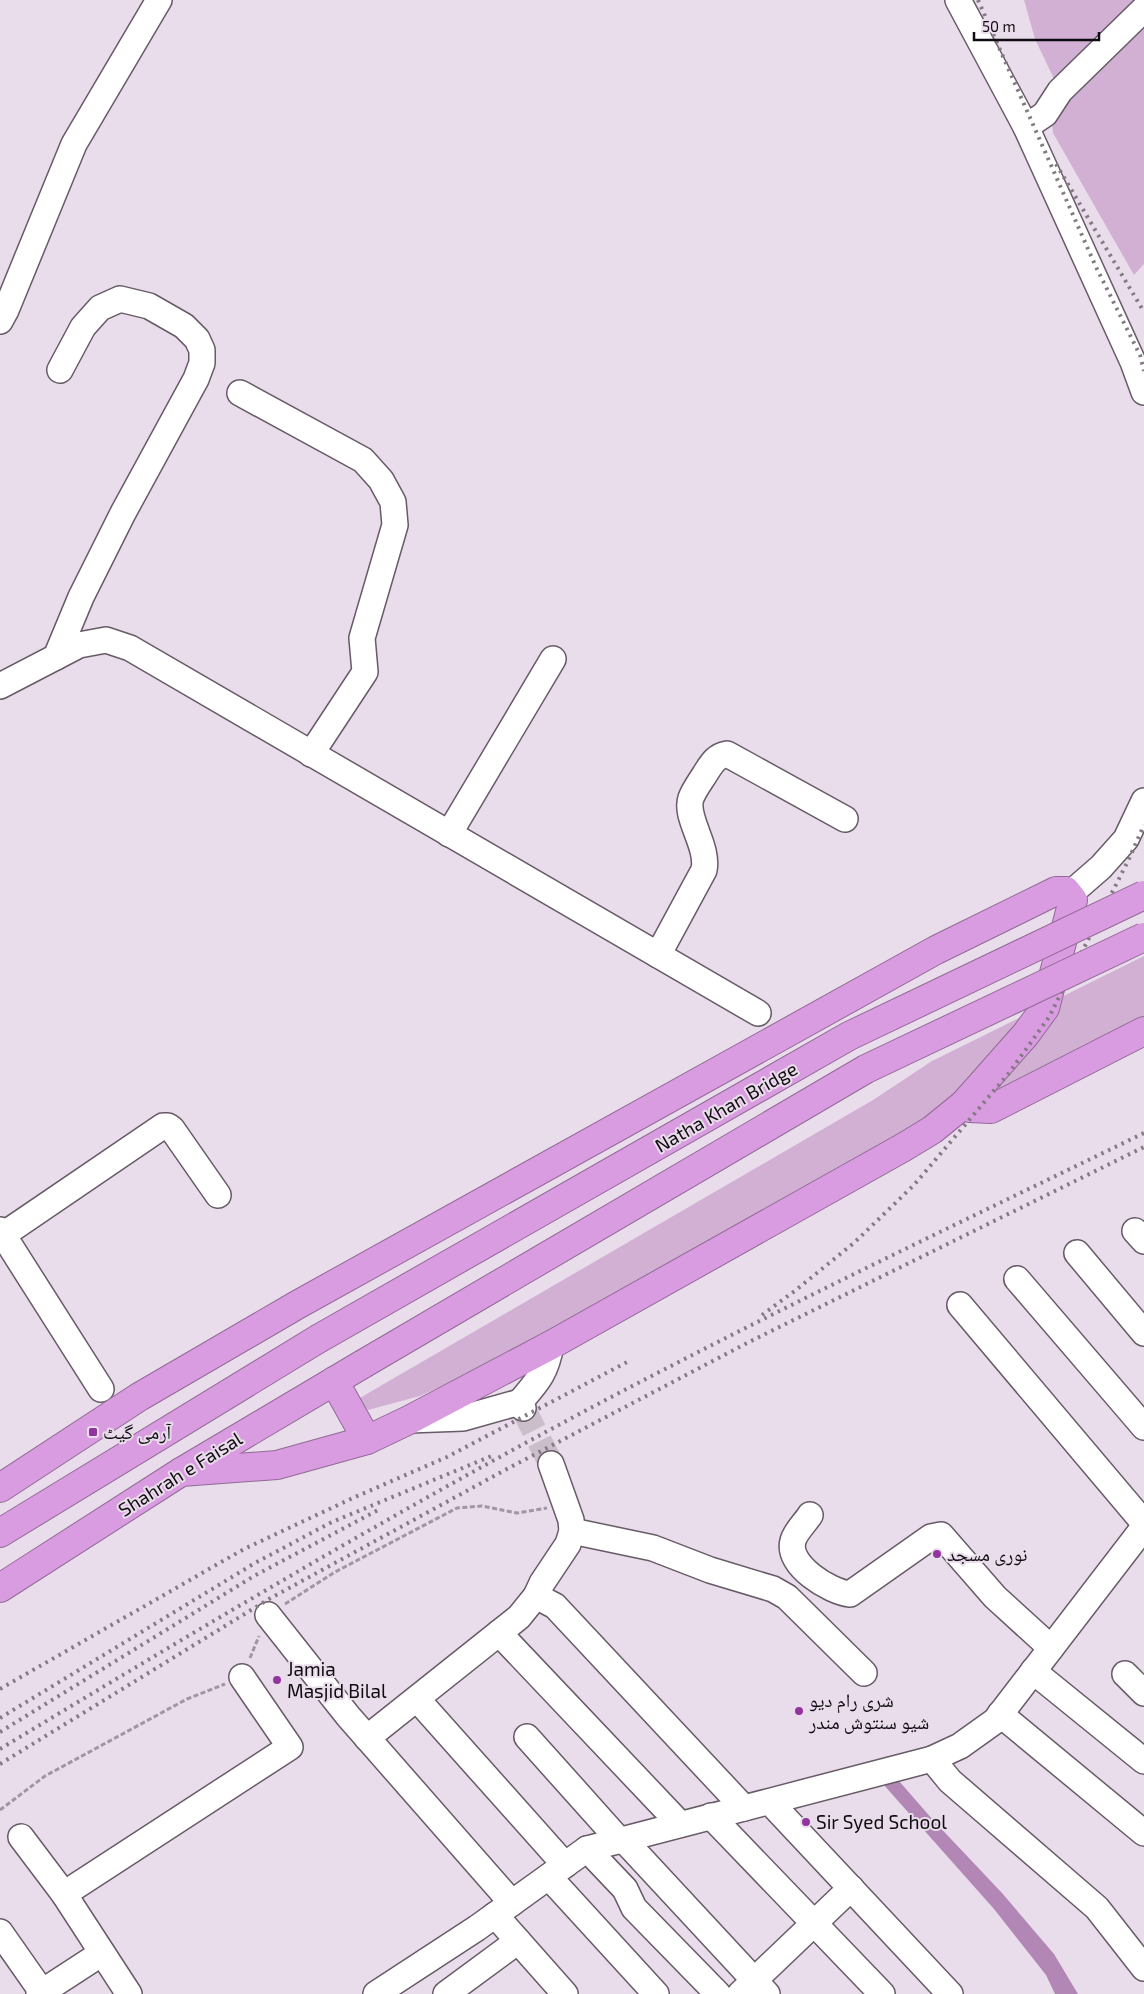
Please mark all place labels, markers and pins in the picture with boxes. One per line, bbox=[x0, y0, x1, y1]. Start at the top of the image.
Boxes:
place label: آرمی گیٹ bbox=[103, 1420, 172, 1444]
marker: آرمی گیٹ bbox=[87, 1426, 99, 1438]
place label: نوری مسجد bbox=[947, 1542, 1027, 1566]
marker: نوری مسجد bbox=[931, 1548, 943, 1560]
place label: Jamia Masjid Bilal bbox=[287, 1657, 387, 1702]
marker: Jamia Masjid Bilal bbox=[271, 1674, 283, 1686]
place label: شری رام دیو شیو سنتوش مندر bbox=[808, 1688, 929, 1734]
marker: شری رام دیو شیو سنتوش مندر bbox=[793, 1705, 805, 1717]
place label: Sir Syed School bbox=[816, 1810, 947, 1833]
marker: Sir Syed School bbox=[800, 1816, 812, 1828]

